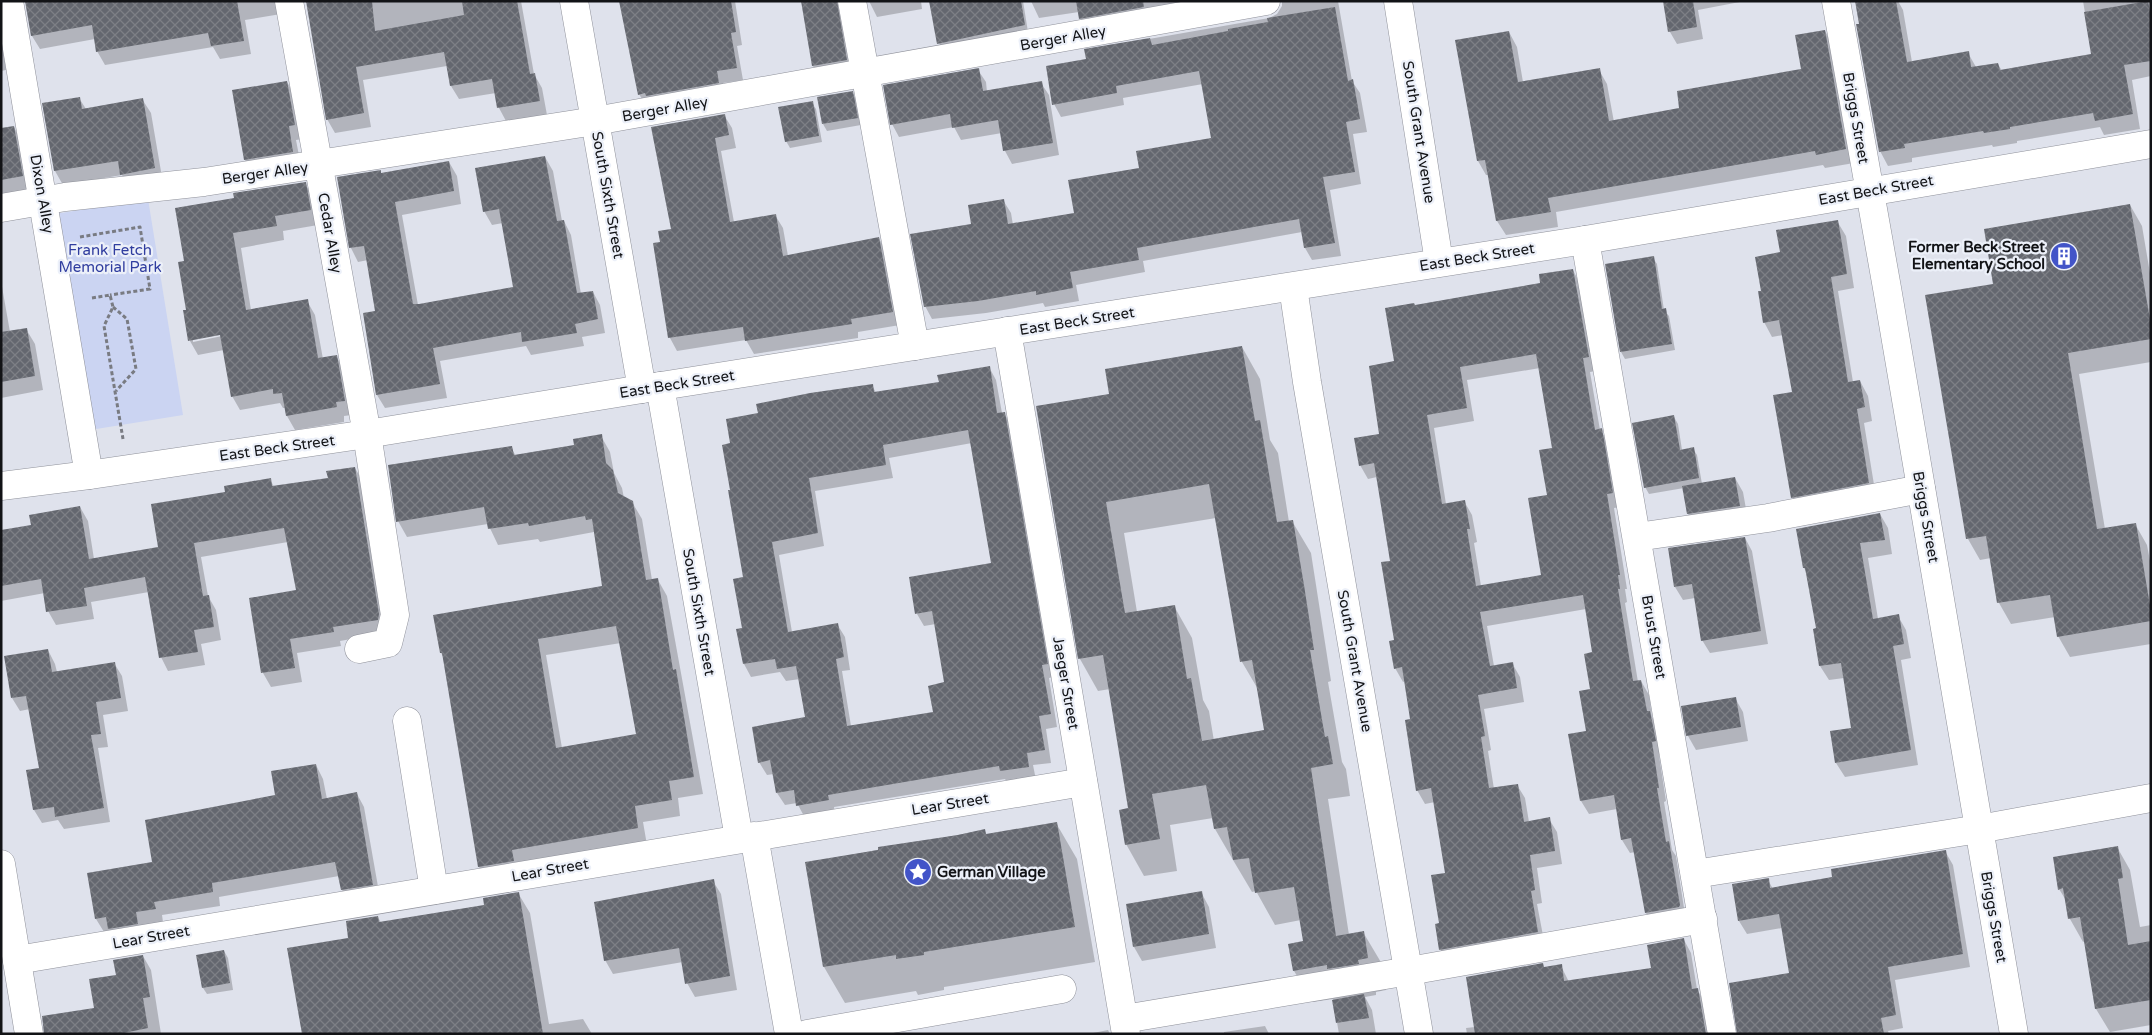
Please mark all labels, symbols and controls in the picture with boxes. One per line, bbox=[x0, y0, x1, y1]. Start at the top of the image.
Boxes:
street label: Berger Alley bbox=[1019, 22, 1107, 54]
street label: South Grant Avenue bbox=[1399, 59, 1439, 205]
street label: Briggs Street bbox=[1839, 71, 1873, 165]
street label: Berger Alley bbox=[621, 93, 709, 125]
street label: South Sixth Street bbox=[588, 130, 628, 260]
street label: Dixon Alley bbox=[26, 153, 58, 235]
street label: Berger Alley bbox=[221, 158, 309, 188]
street label: East Beck Street bbox=[1817, 171, 1935, 209]
street label: Cedar Alley bbox=[314, 191, 346, 275]
place label: Former Beck Street Elementary School bbox=[1908, 238, 2045, 274]
street label: East Beck Street bbox=[1418, 239, 1536, 275]
park label: Frank Fetch Memorial Park bbox=[58, 241, 162, 276]
building icon: Former Beck Street Elementary School bbox=[2049, 241, 2079, 271]
street label: East Beck Street bbox=[1018, 303, 1136, 339]
street label: East Beck Street bbox=[618, 366, 736, 402]
street label: East Beck Street bbox=[218, 431, 336, 465]
street label: Briggs Street bbox=[1909, 470, 1943, 564]
street label: South Sixth Street bbox=[679, 547, 719, 677]
street label: South Grant Avenue bbox=[1334, 589, 1376, 733]
street label: Brust Street bbox=[1638, 594, 1670, 681]
street label: Jaeger Street bbox=[1049, 635, 1083, 731]
street label: Lear Street bbox=[910, 789, 990, 819]
street label: Lear Street bbox=[510, 854, 590, 886]
place icon: German Village bbox=[903, 857, 933, 887]
place label: German Village bbox=[937, 863, 1046, 882]
street label: Briggs Street bbox=[1977, 870, 2011, 964]
street label: Lear Street bbox=[111, 921, 191, 953]

